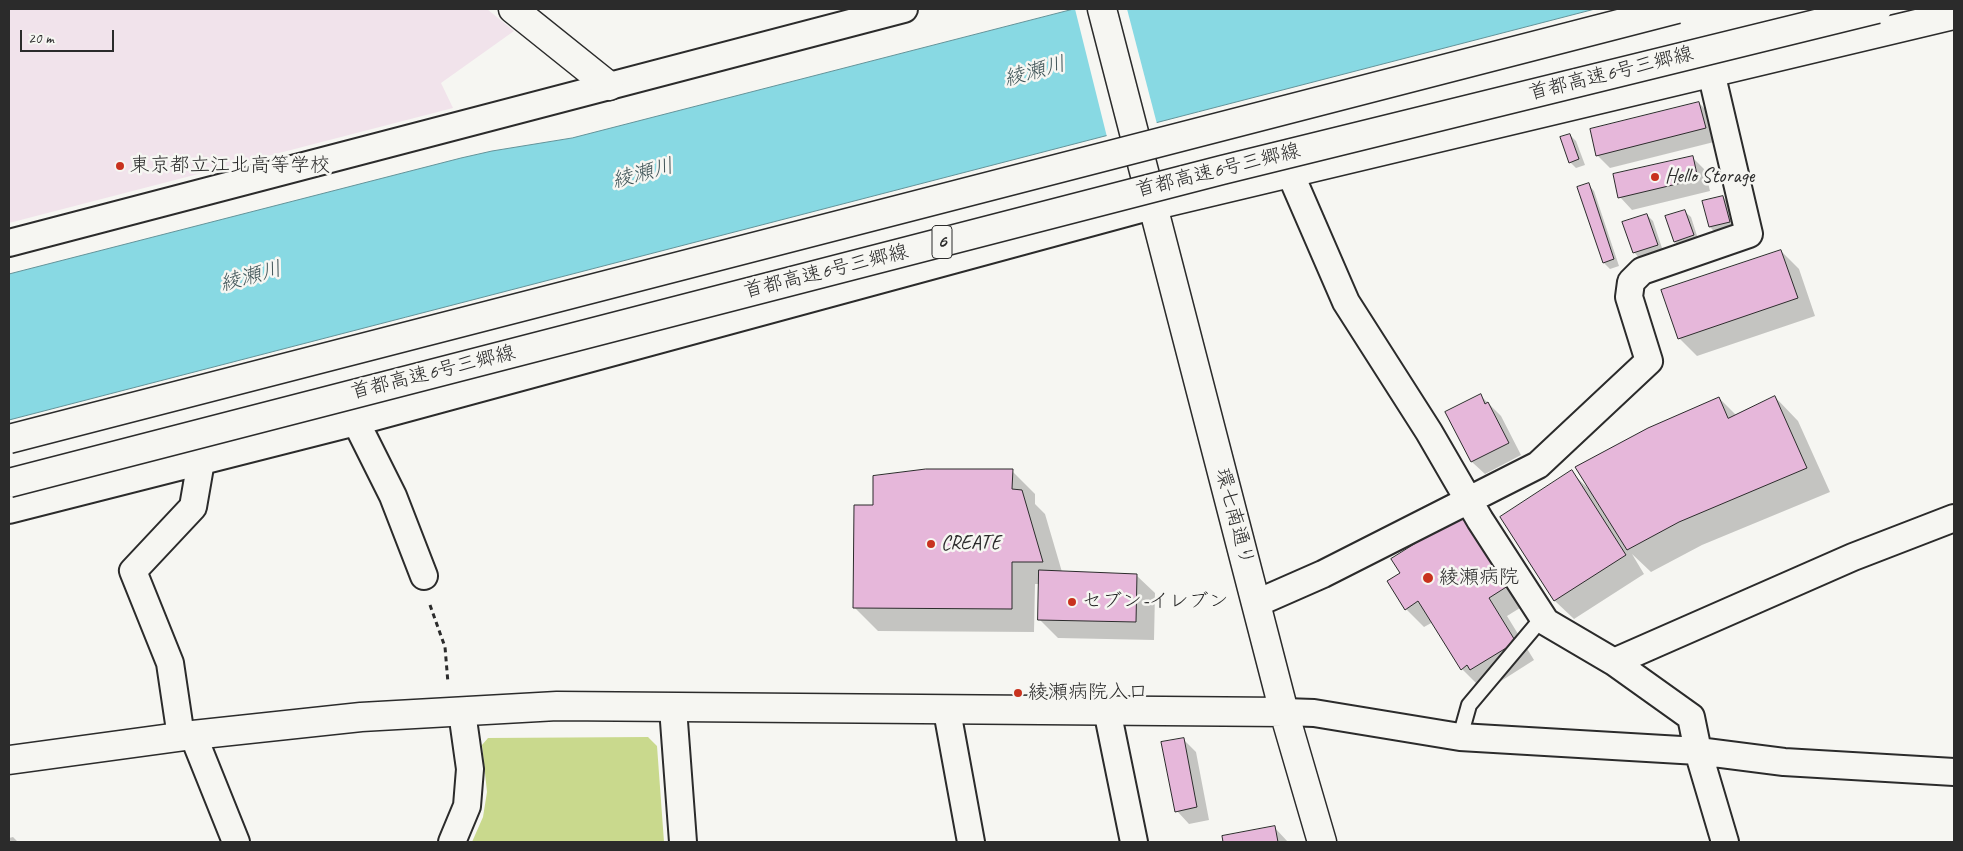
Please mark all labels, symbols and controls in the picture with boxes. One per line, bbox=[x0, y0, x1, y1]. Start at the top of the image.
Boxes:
scale bar bbox=[22, 20, 116, 52]
text: 20 m bbox=[28, 29, 54, 48]
street label: 首都高速6号三郷線 bbox=[1526, 42, 1696, 106]
water label: 綾瀬川 bbox=[1001, 52, 1069, 92]
street label: 首都高速6号三郷線 bbox=[1133, 139, 1303, 203]
place label: 東京都立江北高等学校 bbox=[130, 154, 330, 178]
water label: 綾瀬川 bbox=[609, 154, 677, 194]
marker: 東京都立江北高等学校 bbox=[114, 160, 126, 172]
place label: Hello Storage bbox=[1665, 165, 1754, 189]
marker: Hello Storage bbox=[1649, 171, 1661, 183]
road number: 6 bbox=[932, 226, 952, 258]
street label: 首都高速6号三郷線 bbox=[741, 240, 911, 304]
water label: 綾瀬川 bbox=[217, 257, 285, 297]
street label: 首都高速6号三郷線 bbox=[348, 341, 518, 405]
street label: 環七南通り bbox=[1209, 466, 1259, 568]
place label: CREATE bbox=[941, 532, 1000, 556]
marker: CREATE bbox=[925, 538, 937, 550]
place label: 綾瀬病院 bbox=[1439, 566, 1519, 590]
marker: 綾瀬病院 bbox=[1421, 571, 1435, 585]
place label: セブン-イレブン bbox=[1082, 590, 1229, 614]
marker: セブン-イレブン bbox=[1066, 596, 1078, 608]
place label: 綾瀬病院入口 bbox=[1028, 681, 1148, 705]
marker: 綾瀬病院入口 bbox=[1012, 687, 1024, 699]

